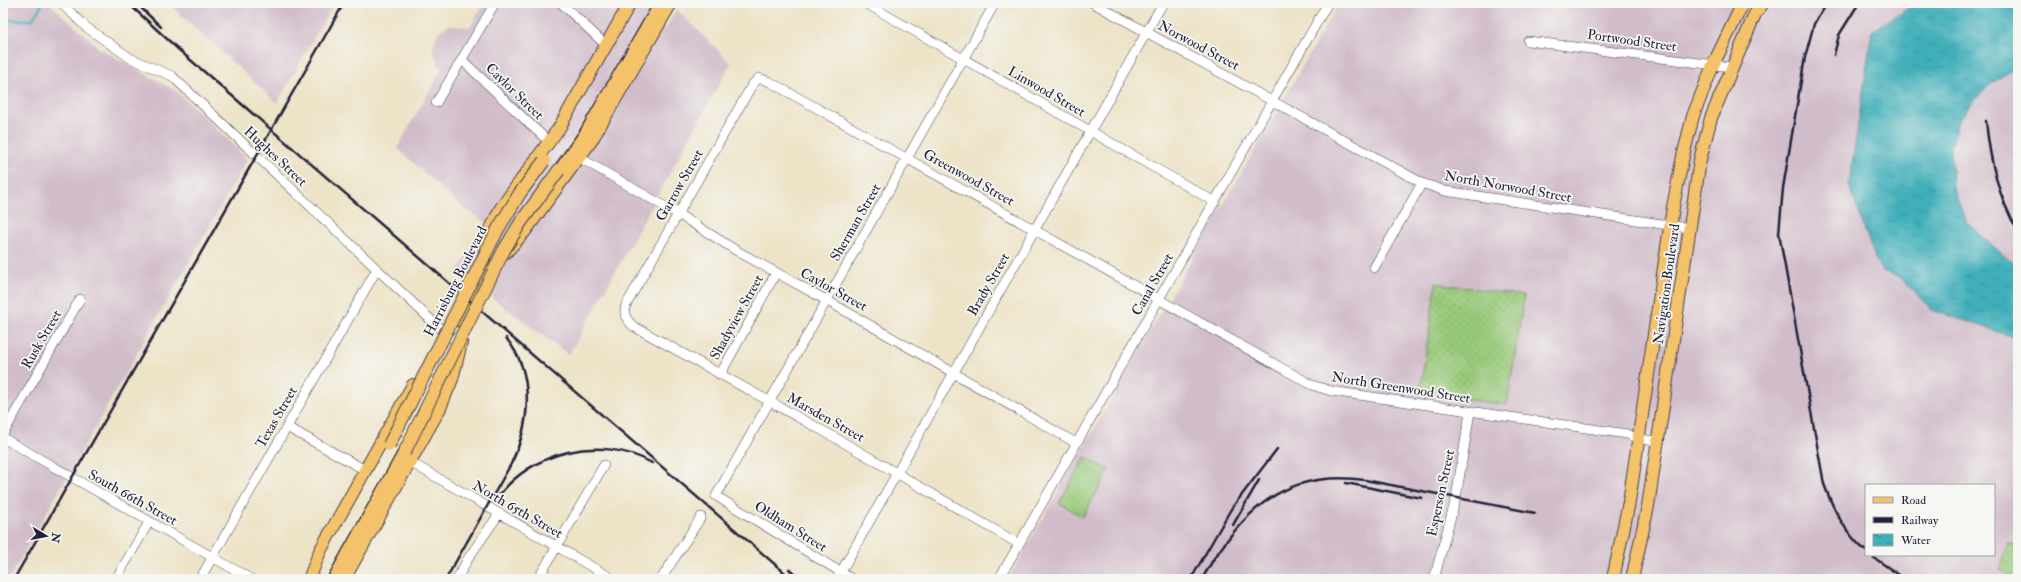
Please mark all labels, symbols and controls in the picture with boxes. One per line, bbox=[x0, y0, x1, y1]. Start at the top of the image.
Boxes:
street label: Norwood Street bbox=[1155, 17, 1243, 74]
street label: Portwood Street bbox=[1586, 26, 1678, 55]
street label: Caylor Street bbox=[481, 60, 548, 124]
street label: Linwood Street bbox=[1005, 62, 1089, 121]
street label: Hughes Street bbox=[241, 123, 311, 190]
street label: Greenwood Street bbox=[920, 145, 1018, 210]
street label: Garrow Street bbox=[652, 146, 707, 224]
street label: North Norwood Street bbox=[1443, 167, 1573, 206]
street label: Sherman Street bbox=[826, 180, 885, 264]
street label: Harrisburg Boulevard bbox=[420, 223, 491, 339]
street label: Navigation Boulevard bbox=[1650, 223, 1683, 345]
street label: Brady Street bbox=[964, 249, 1014, 319]
street label: Canal Street bbox=[1128, 250, 1177, 318]
street label: Caylor Street bbox=[797, 264, 871, 316]
street label: Shadyview Street bbox=[706, 271, 768, 363]
street label: Rusk Street bbox=[18, 306, 65, 372]
street label: North Greenwood Street bbox=[1330, 368, 1472, 407]
street label: Texas Street bbox=[252, 383, 301, 451]
street label: Marsden Street bbox=[784, 389, 868, 446]
street label: Esperson Street bbox=[1423, 448, 1459, 538]
street label: South 66th Street bbox=[85, 466, 181, 529]
street label: North 65th Street bbox=[470, 477, 566, 542]
legend bbox=[1865, 484, 1995, 556]
text: Road bbox=[1901, 493, 1926, 508]
street label: Oldham Street bbox=[751, 497, 831, 556]
text: Railway bbox=[1901, 513, 1939, 528]
north arrow bbox=[26, 516, 66, 556]
text: N bbox=[48, 531, 63, 545]
text: Water bbox=[1900, 533, 1931, 548]

